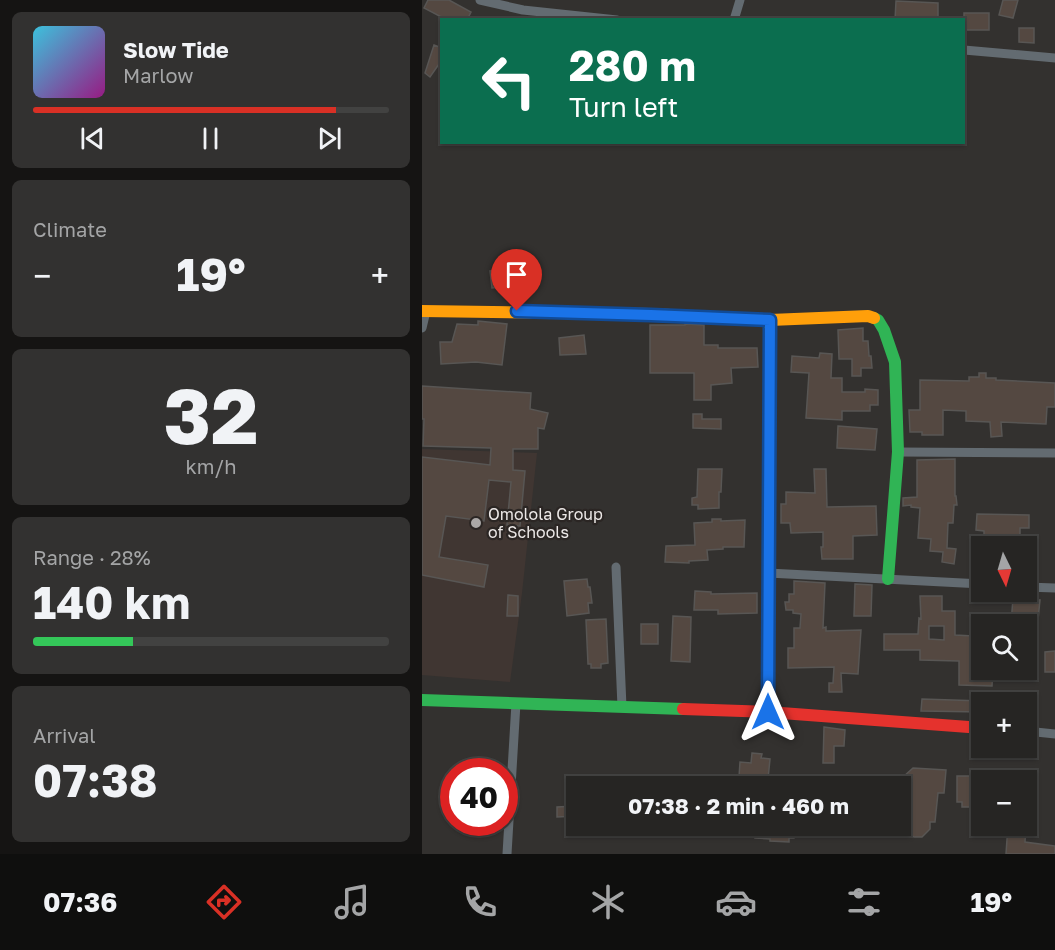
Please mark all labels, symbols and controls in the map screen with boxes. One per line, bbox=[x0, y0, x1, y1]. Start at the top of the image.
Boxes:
text: Slow Tide bbox=[123, 36, 229, 63]
text: 280 m bbox=[569, 40, 696, 90]
icon: left bbox=[470, 42, 548, 120]
text: Marlow bbox=[123, 63, 194, 87]
text: Turn left bbox=[569, 91, 678, 123]
icon: previous bbox=[76, 122, 109, 155]
icon: pause bbox=[194, 122, 227, 155]
icon: next bbox=[313, 122, 346, 155]
text: Climate bbox=[33, 217, 107, 241]
text: 19° bbox=[176, 247, 246, 301]
pin bbox=[491, 249, 542, 311]
text: − bbox=[33, 256, 51, 295]
text: + bbox=[371, 256, 389, 295]
icon: arrive bbox=[500, 258, 533, 291]
text: 32 bbox=[163, 368, 259, 461]
text: km/h bbox=[186, 454, 236, 478]
place label: Omolola Group of Schools bbox=[488, 504, 603, 542]
marker: Omolola Group of Schools bbox=[469, 516, 483, 530]
north arrow bbox=[971, 536, 1037, 602]
map controls bbox=[971, 536, 1037, 836]
text: Range · 28% bbox=[33, 545, 151, 569]
text: 140 km bbox=[33, 575, 190, 629]
button: search bbox=[971, 614, 1037, 680]
position arrow bbox=[736, 680, 800, 744]
button: + bbox=[971, 692, 1037, 758]
text: Arrival bbox=[33, 723, 96, 747]
text: 07:38 bbox=[33, 753, 157, 807]
speed limit sign: 40 bbox=[440, 758, 518, 836]
button: − bbox=[971, 770, 1037, 836]
text: 07:38 · 2 min · 460 m bbox=[628, 792, 849, 819]
icon: directions bbox=[203, 881, 245, 923]
icon: music bbox=[331, 881, 373, 923]
icon: phone bbox=[459, 881, 501, 923]
icon: climate bbox=[587, 881, 629, 923]
icon: car bbox=[715, 881, 757, 923]
icon: filters bbox=[843, 881, 885, 923]
text: 07:36 bbox=[43, 886, 117, 918]
text: 19° bbox=[970, 886, 1012, 918]

